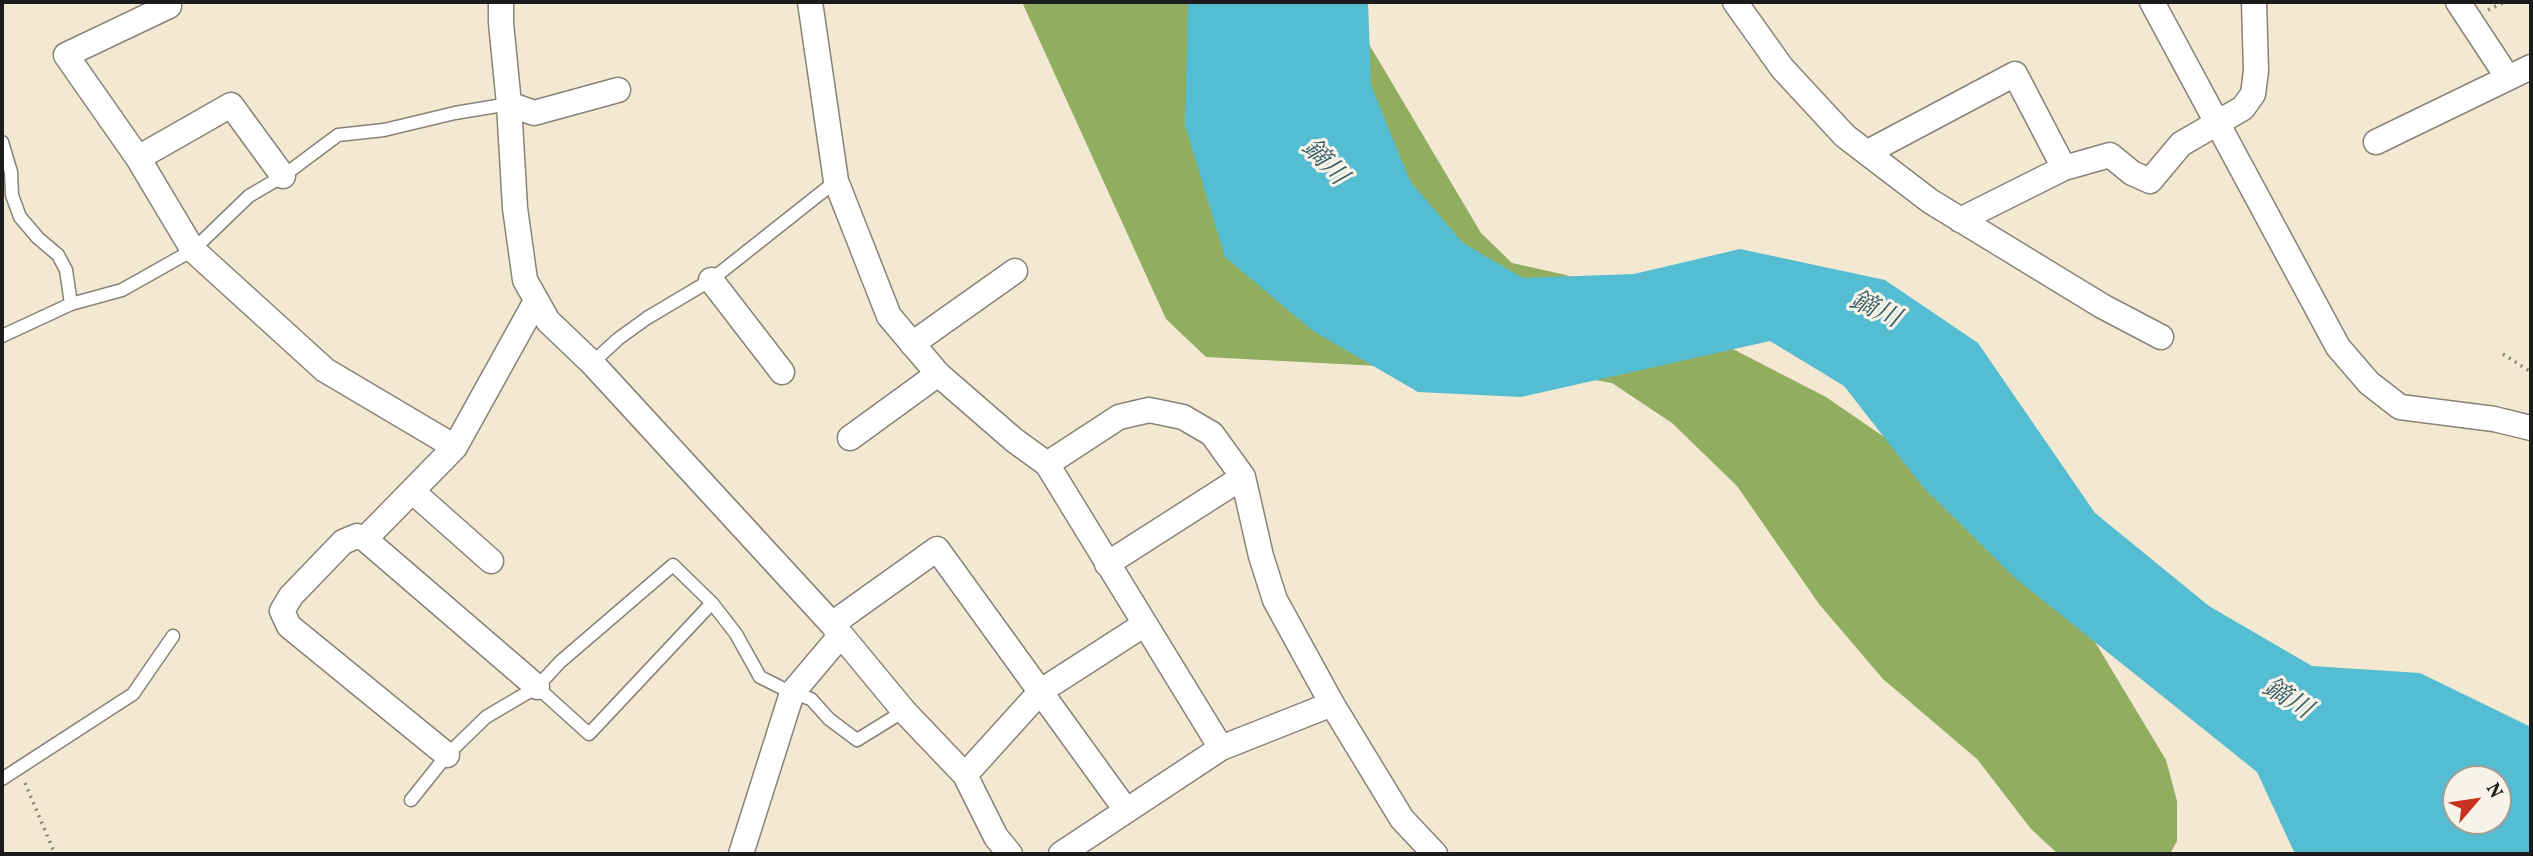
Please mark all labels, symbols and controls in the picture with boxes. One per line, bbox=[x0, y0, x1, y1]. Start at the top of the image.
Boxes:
water label: 鏑川 bbox=[1294, 134, 1352, 194]
water label: 鏑川 bbox=[1844, 287, 1904, 337]
water label: 鏑川 bbox=[2256, 674, 2316, 728]
north arrow bbox=[2442, 765, 2512, 835]
text: N bbox=[2479, 778, 2508, 803]

